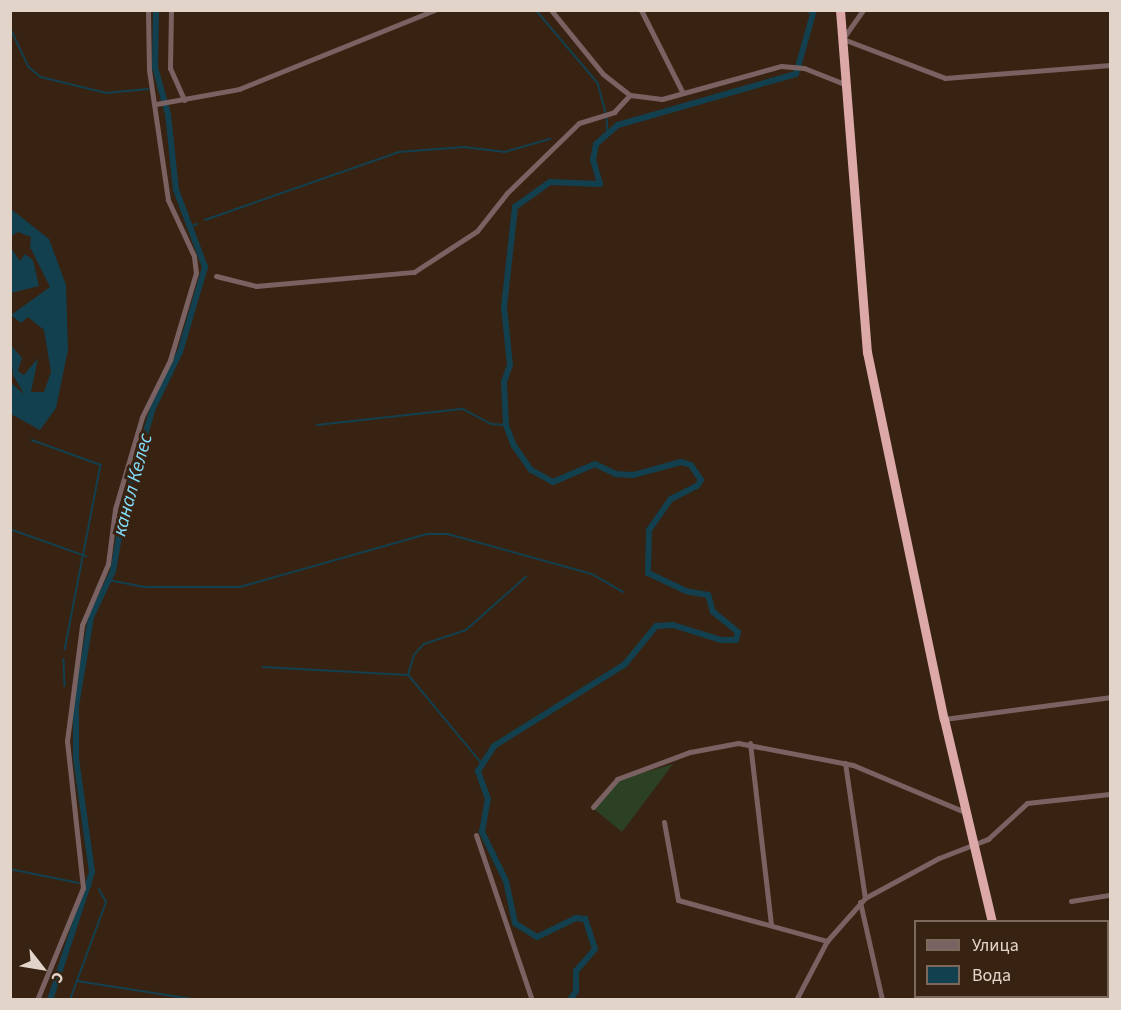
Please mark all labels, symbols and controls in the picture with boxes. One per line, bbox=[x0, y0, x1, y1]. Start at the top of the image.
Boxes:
water label: канал Келес bbox=[108, 431, 158, 539]
legend bbox=[914, 920, 1109, 998]
text: Улица bbox=[972, 933, 1019, 958]
north arrow bbox=[12, 938, 72, 998]
text: Вода bbox=[972, 963, 1011, 988]
text: С bbox=[46, 968, 69, 987]

